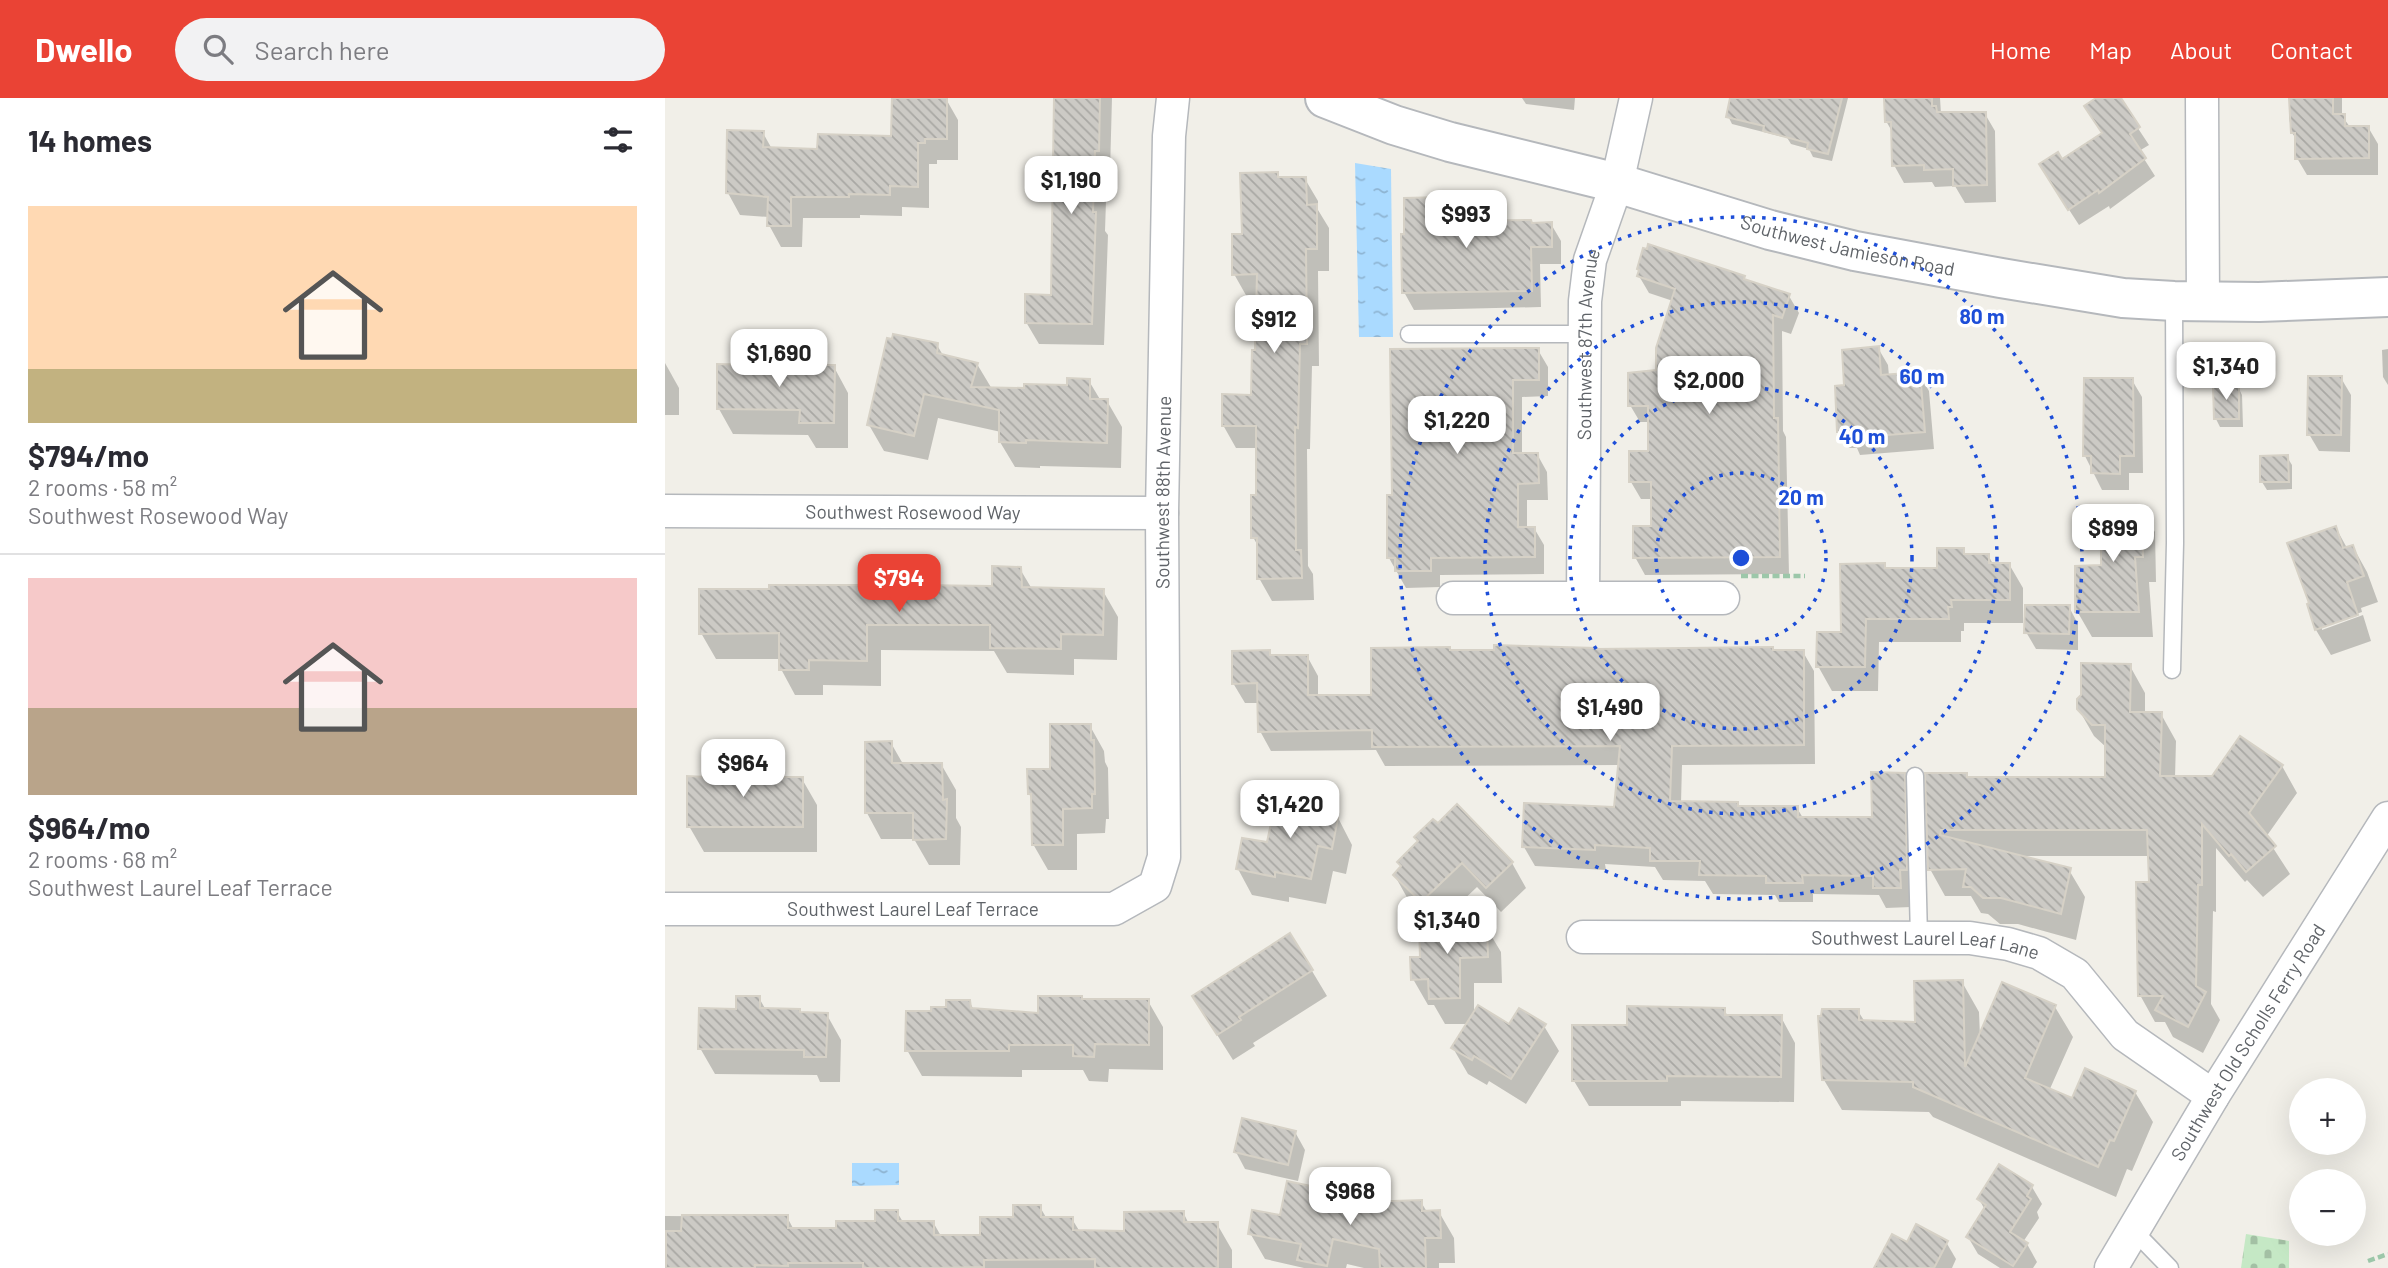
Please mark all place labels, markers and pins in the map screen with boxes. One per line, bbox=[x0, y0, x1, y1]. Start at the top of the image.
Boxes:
pin: $1,190 bbox=[1014, 156, 1128, 216]
pin: $993 bbox=[1425, 190, 1507, 250]
pin: $912 bbox=[1233, 296, 1315, 355]
pin: $1,690 bbox=[722, 330, 836, 389]
pin: $1,340 bbox=[2169, 342, 2283, 402]
pin: $2,000 bbox=[1652, 356, 1766, 416]
pin: $1,220 bbox=[1400, 396, 1514, 456]
pin: $899 bbox=[2072, 504, 2154, 564]
centre of rings bbox=[1729, 546, 1753, 570]
pin: $794 bbox=[858, 554, 940, 614]
pin: $1,490 bbox=[1553, 684, 1667, 743]
pin: $964 bbox=[702, 740, 784, 799]
pin: $1,420 bbox=[1233, 780, 1347, 840]
pin: $1,340 bbox=[1390, 896, 1504, 956]
pin: $968 bbox=[1309, 1168, 1391, 1227]

